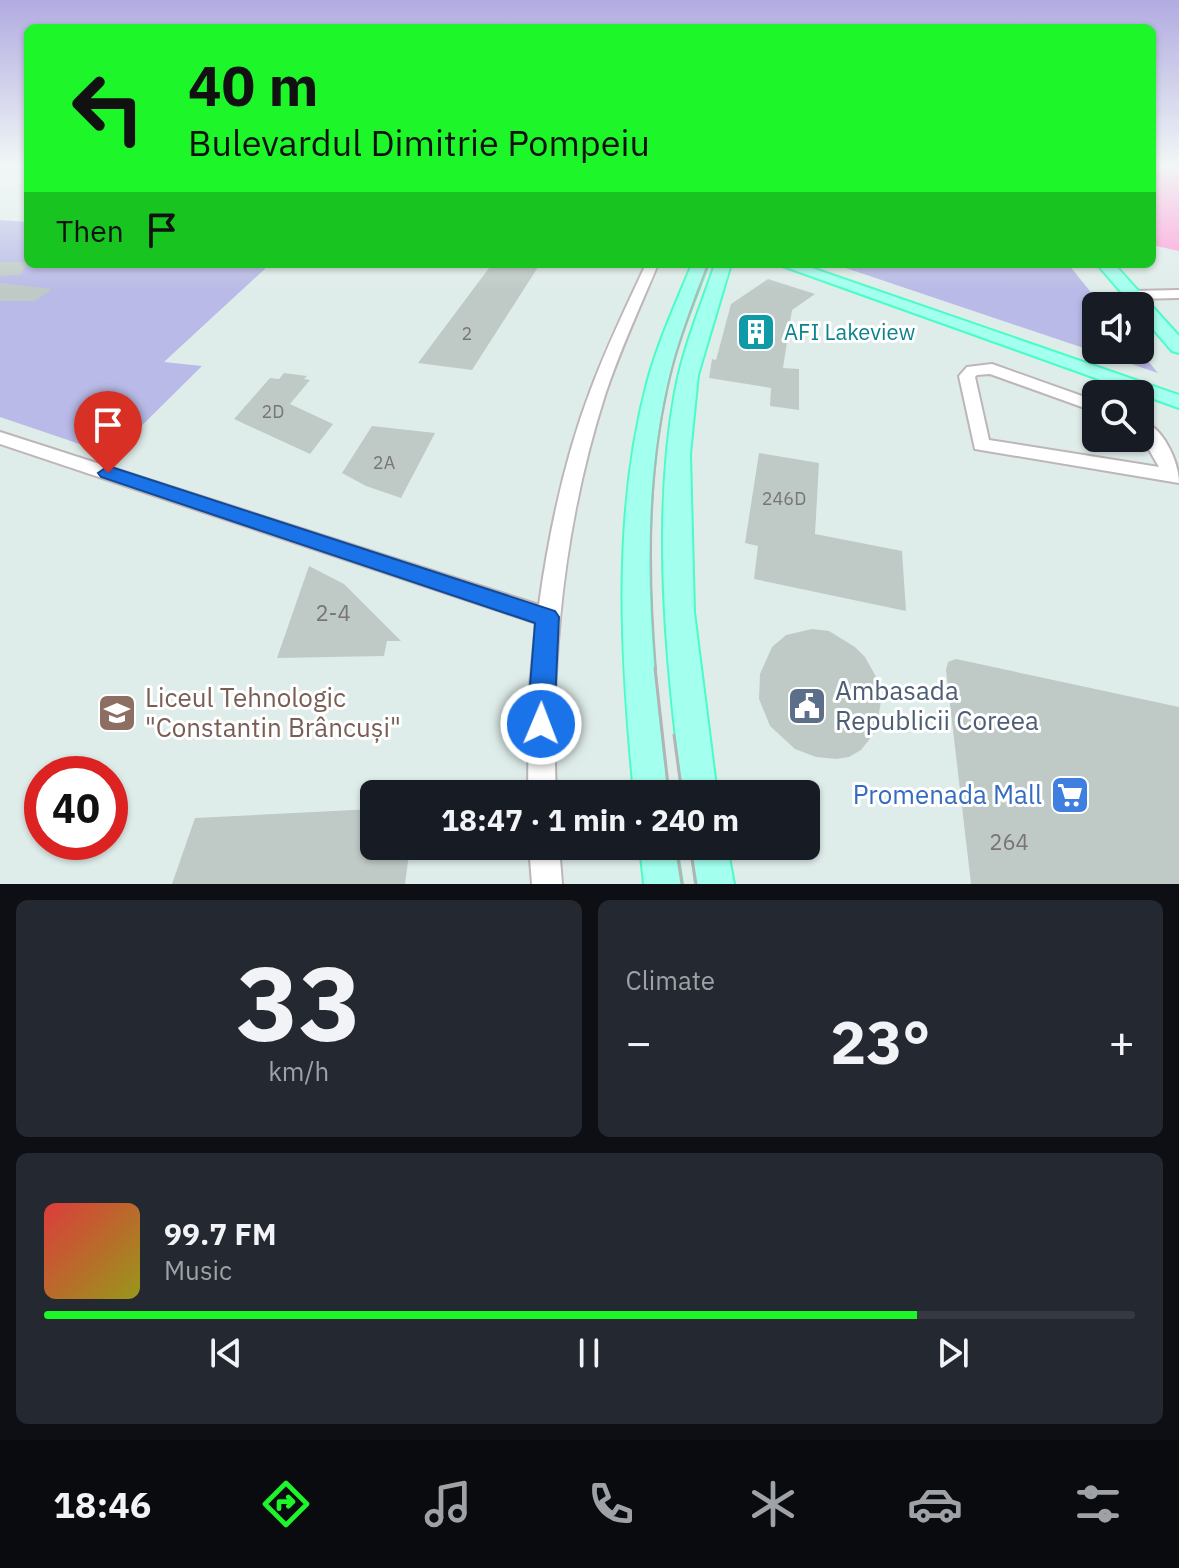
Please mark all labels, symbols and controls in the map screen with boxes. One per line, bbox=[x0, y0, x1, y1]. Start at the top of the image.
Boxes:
text: 40 m bbox=[188, 49, 318, 121]
icon: left bbox=[56, 56, 160, 160]
text: Bulevardul Dimitrie Pompeiu bbox=[188, 119, 650, 166]
icon: arrive bbox=[140, 208, 184, 252]
text: Then bbox=[56, 211, 124, 250]
map controls bbox=[1082, 292, 1154, 452]
button: sound bbox=[1082, 292, 1154, 364]
building icon: AFI Lakeview bbox=[735, 311, 777, 353]
place label: AFI Lakeview bbox=[784, 317, 916, 346]
house number: 2 bbox=[462, 322, 472, 345]
button: search bbox=[1082, 380, 1154, 452]
pin bbox=[74, 391, 142, 473]
house number: 2D bbox=[262, 400, 284, 423]
icon: arrive bbox=[86, 403, 130, 447]
house number: 2A bbox=[373, 451, 396, 474]
house number: 246D bbox=[762, 487, 806, 510]
house number: 2-4 bbox=[315, 598, 351, 627]
place label: Ambasada Republicii Coreea bbox=[835, 673, 1039, 737]
place label: Liceul Tehnologic "Constantin Brâncuși" bbox=[145, 680, 401, 744]
position arrow bbox=[499, 682, 583, 766]
public building icon: Ambasada Republicii Coreea bbox=[786, 685, 828, 727]
school or university icon: Liceul Tehnologic "Constantin Brâncuși" bbox=[96, 692, 138, 734]
speed limit sign: 40 bbox=[24, 756, 128, 860]
supermarket icon: Promenada Mall bbox=[1049, 774, 1091, 816]
place label: Promenada Mall bbox=[853, 777, 1042, 811]
text: 18:47 · 1 min · 240 m bbox=[441, 800, 739, 839]
house number: 264 bbox=[989, 827, 1029, 856]
text: 33 bbox=[236, 934, 361, 1070]
text: Climate bbox=[626, 963, 715, 997]
text: 23° bbox=[830, 1002, 930, 1081]
text: − bbox=[626, 1013, 652, 1070]
text: + bbox=[1109, 1013, 1135, 1070]
text: km/h bbox=[268, 1054, 329, 1088]
text: 99.7 FM bbox=[164, 1214, 277, 1253]
text: Music bbox=[164, 1253, 232, 1287]
icon: previous bbox=[204, 1331, 248, 1375]
icon: pause bbox=[567, 1331, 611, 1375]
icon: next bbox=[931, 1331, 975, 1375]
icon: directions bbox=[258, 1476, 314, 1532]
icon: music bbox=[420, 1476, 476, 1532]
icon: phone bbox=[583, 1476, 639, 1532]
icon: climate bbox=[745, 1476, 801, 1532]
icon: car bbox=[907, 1476, 963, 1532]
icon: filters bbox=[1070, 1476, 1126, 1532]
text: 18:46 bbox=[53, 1481, 151, 1528]

